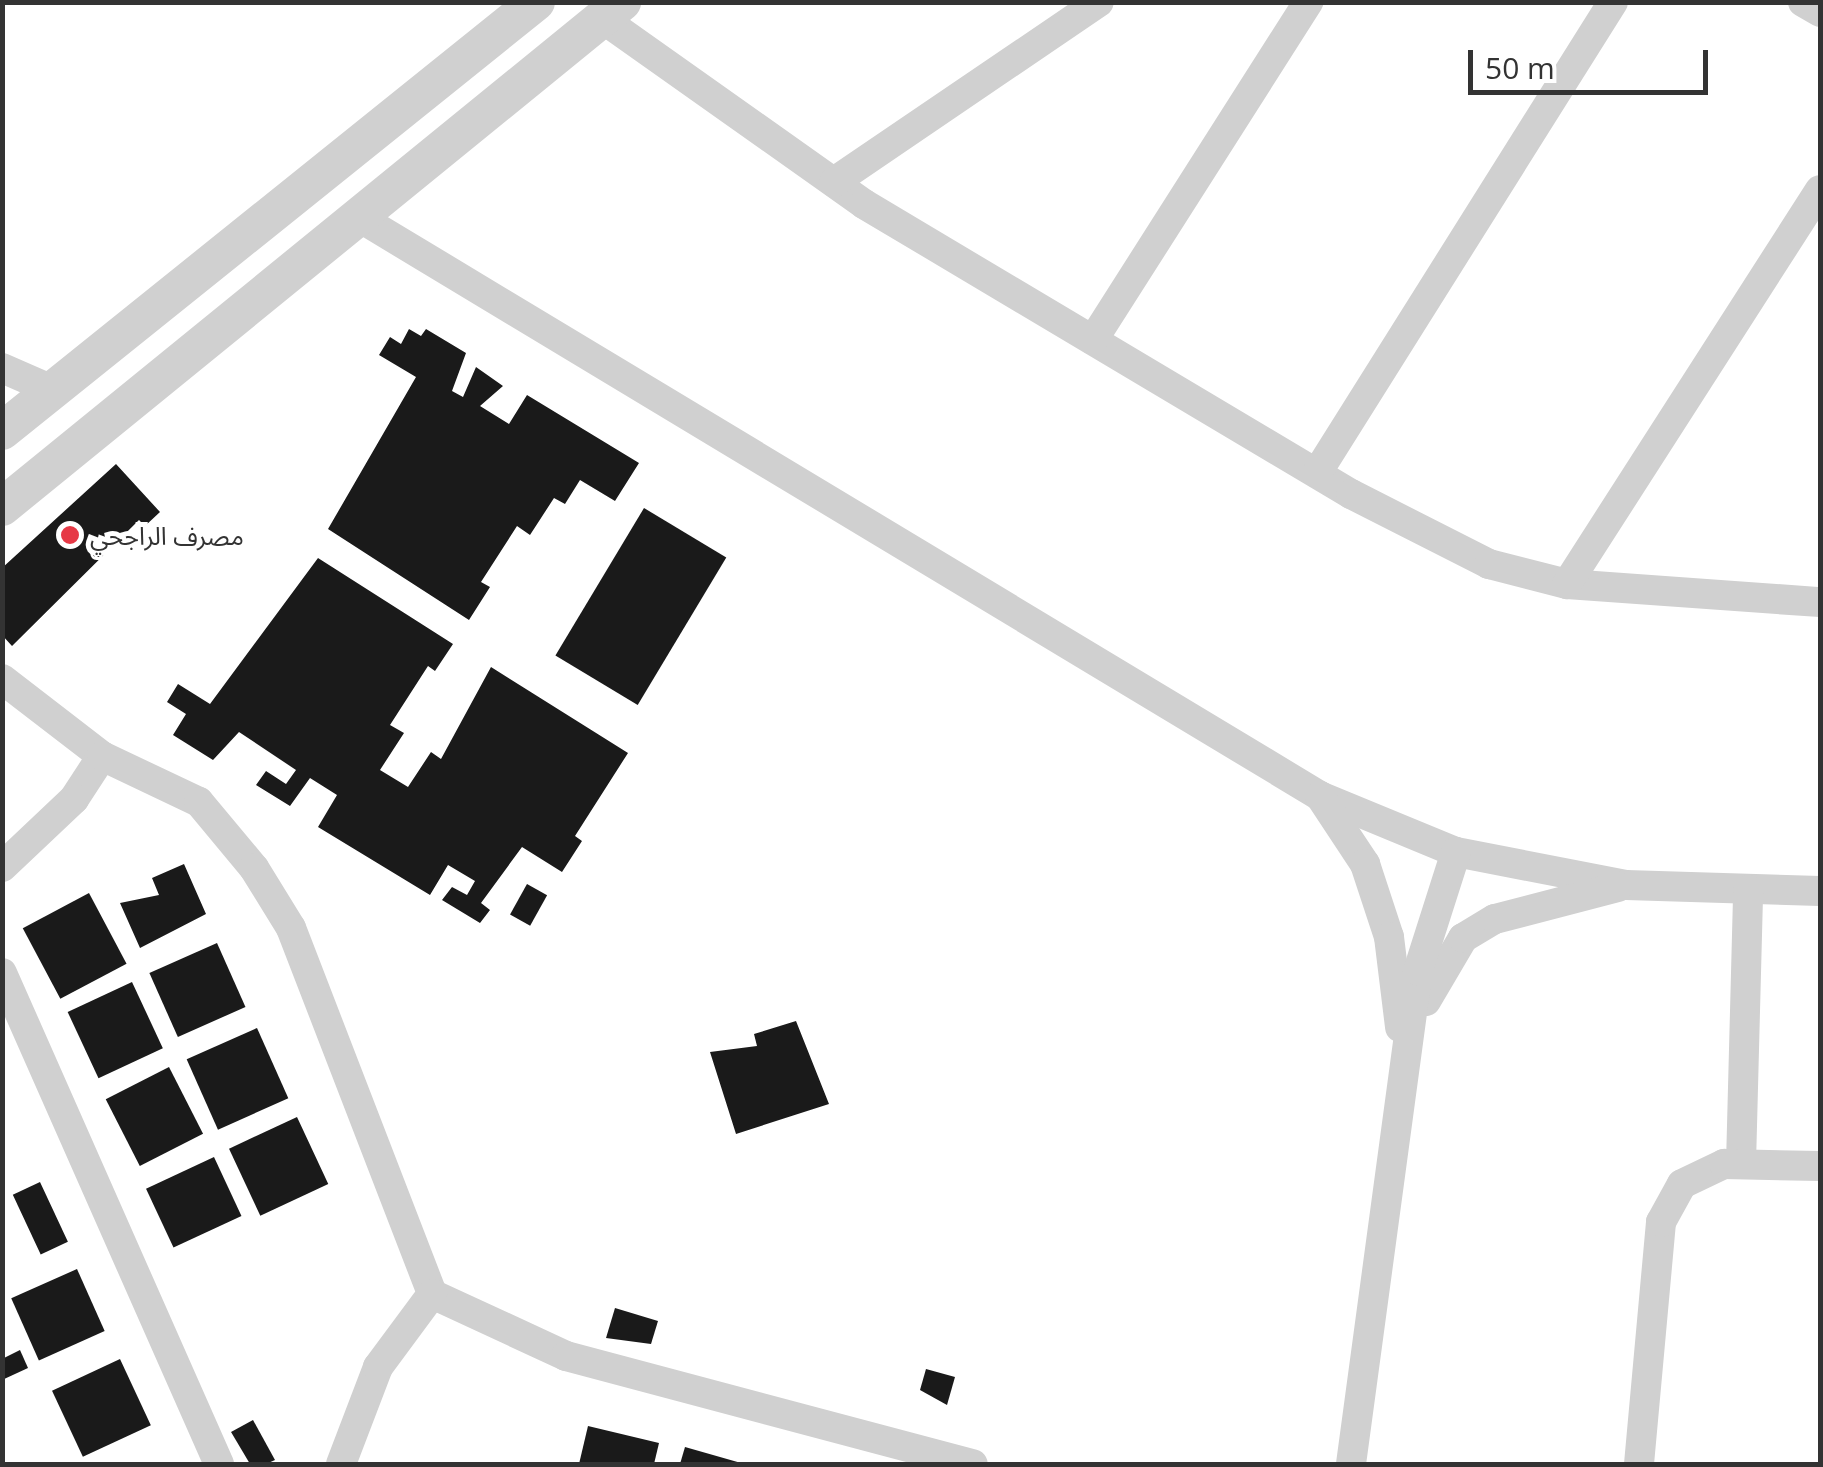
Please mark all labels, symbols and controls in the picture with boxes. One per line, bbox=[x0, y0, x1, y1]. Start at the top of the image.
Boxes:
scale bar bbox=[1473, 30, 1713, 92]
text: 50 m bbox=[1485, 47, 1555, 88]
place label: مصرف الراجحي bbox=[90, 520, 244, 550]
marker: مصرف الراجحي bbox=[59, 524, 81, 546]

